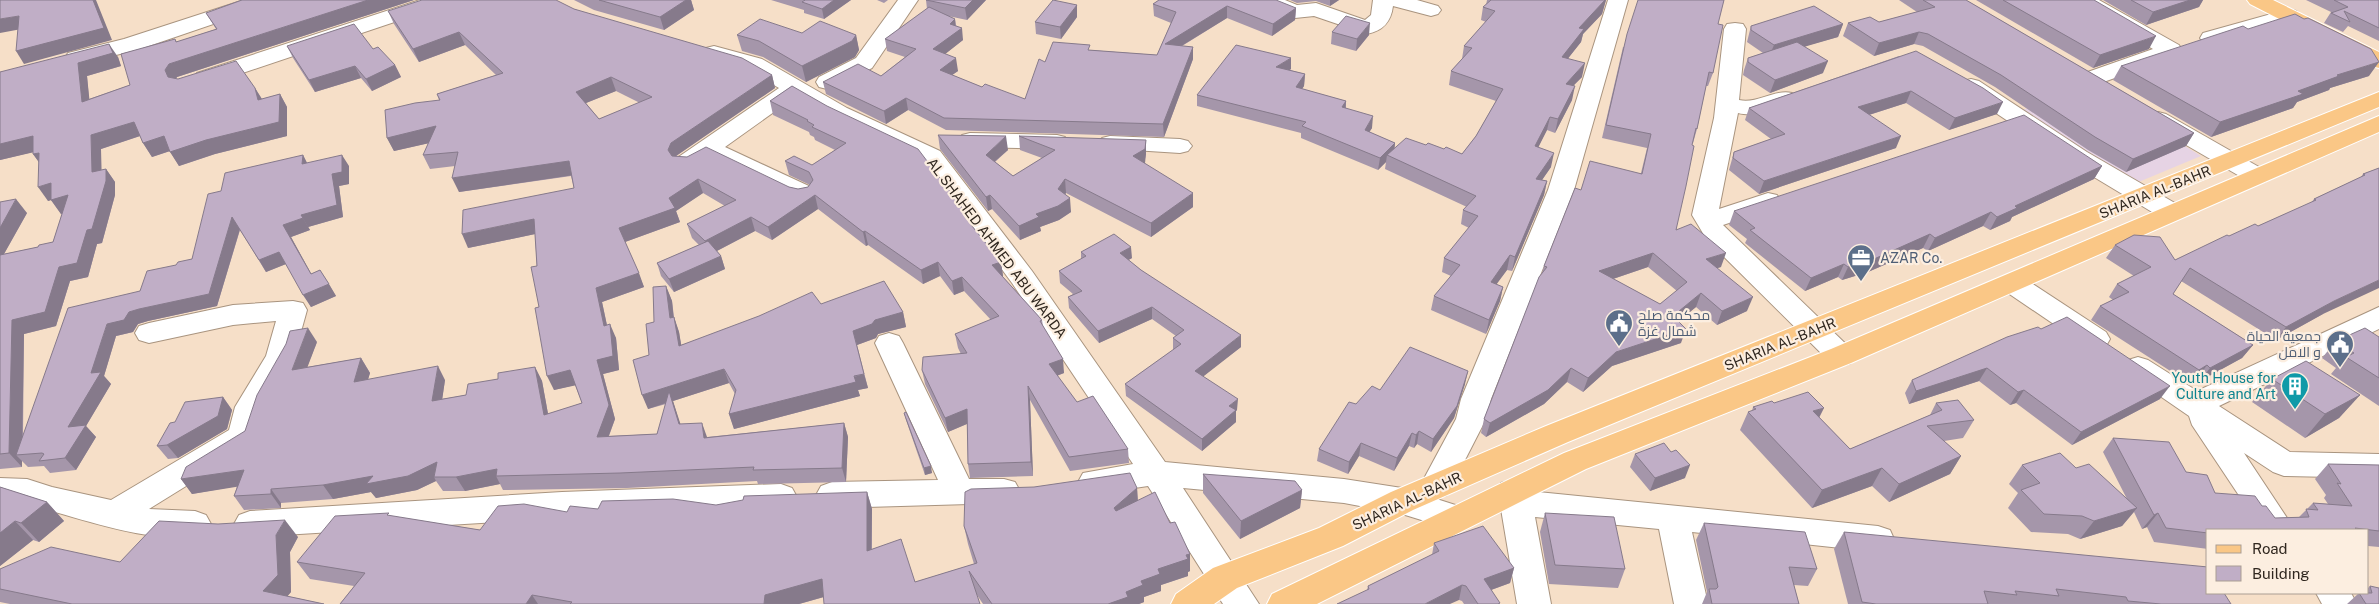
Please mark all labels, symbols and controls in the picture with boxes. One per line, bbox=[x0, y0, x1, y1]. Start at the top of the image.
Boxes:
street label: AL SHAHED AHMED ABU WARDA bbox=[924, 155, 1070, 341]
street label: SHARIA AL-BAHR bbox=[2097, 162, 2213, 222]
office icon: AZAR Co. bbox=[1846, 243, 1876, 282]
place label: AZAR Co. bbox=[1880, 250, 1943, 266]
place label: محكمة صلح شمال غزة bbox=[1638, 307, 1710, 340]
public building icon: محكمة صلح شمال غزة bbox=[1604, 308, 1634, 347]
street label: SHARIA AL-BAHR bbox=[1722, 314, 1838, 374]
place label: جمعية الحياة و الامل bbox=[2247, 328, 2321, 360]
public building icon: جمعية الحياة و الامل bbox=[2325, 329, 2355, 368]
place label: Youth House for Culture and Art bbox=[2172, 370, 2276, 402]
building icon: Youth House for Culture and Art bbox=[2280, 371, 2310, 410]
street label: SHARIA AL-BAHR bbox=[1350, 469, 1464, 533]
legend bbox=[2206, 529, 2369, 594]
text: Road bbox=[2252, 540, 2288, 557]
text: Building bbox=[2252, 565, 2310, 582]

